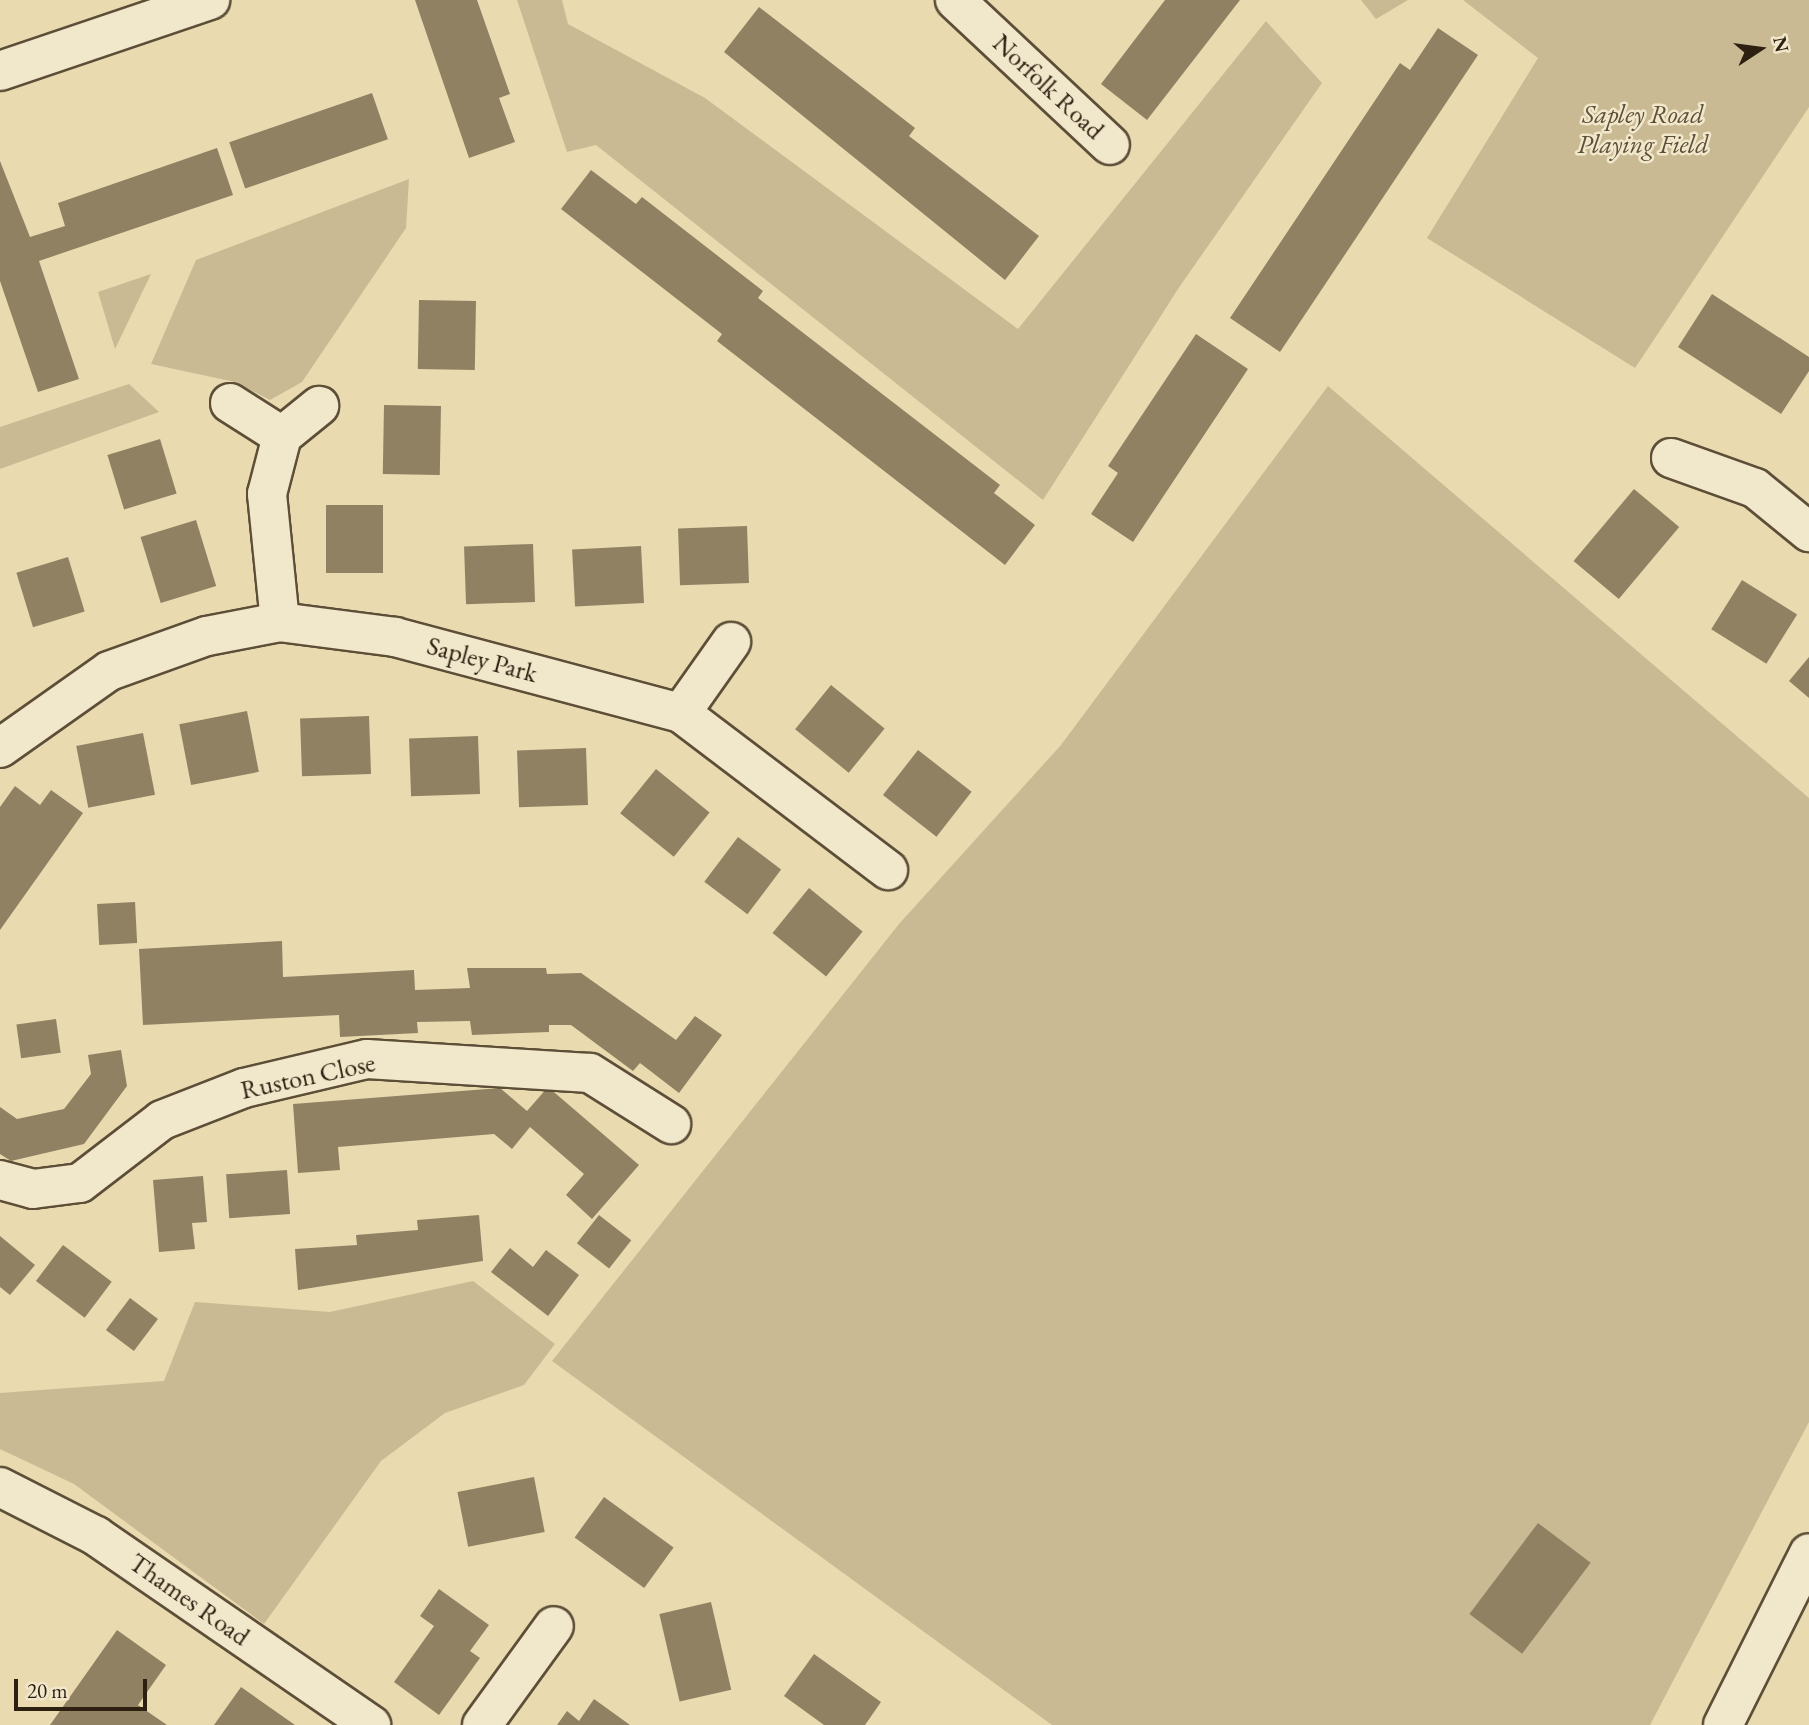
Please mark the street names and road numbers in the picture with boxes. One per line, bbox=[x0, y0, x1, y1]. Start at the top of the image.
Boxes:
street label: Norfolk Road bbox=[986, 28, 1110, 146]
street label: Sapley Park bbox=[423, 630, 541, 690]
street label: Ruston Close bbox=[238, 1048, 378, 1106]
street label: Thames Road bbox=[123, 1547, 255, 1653]

